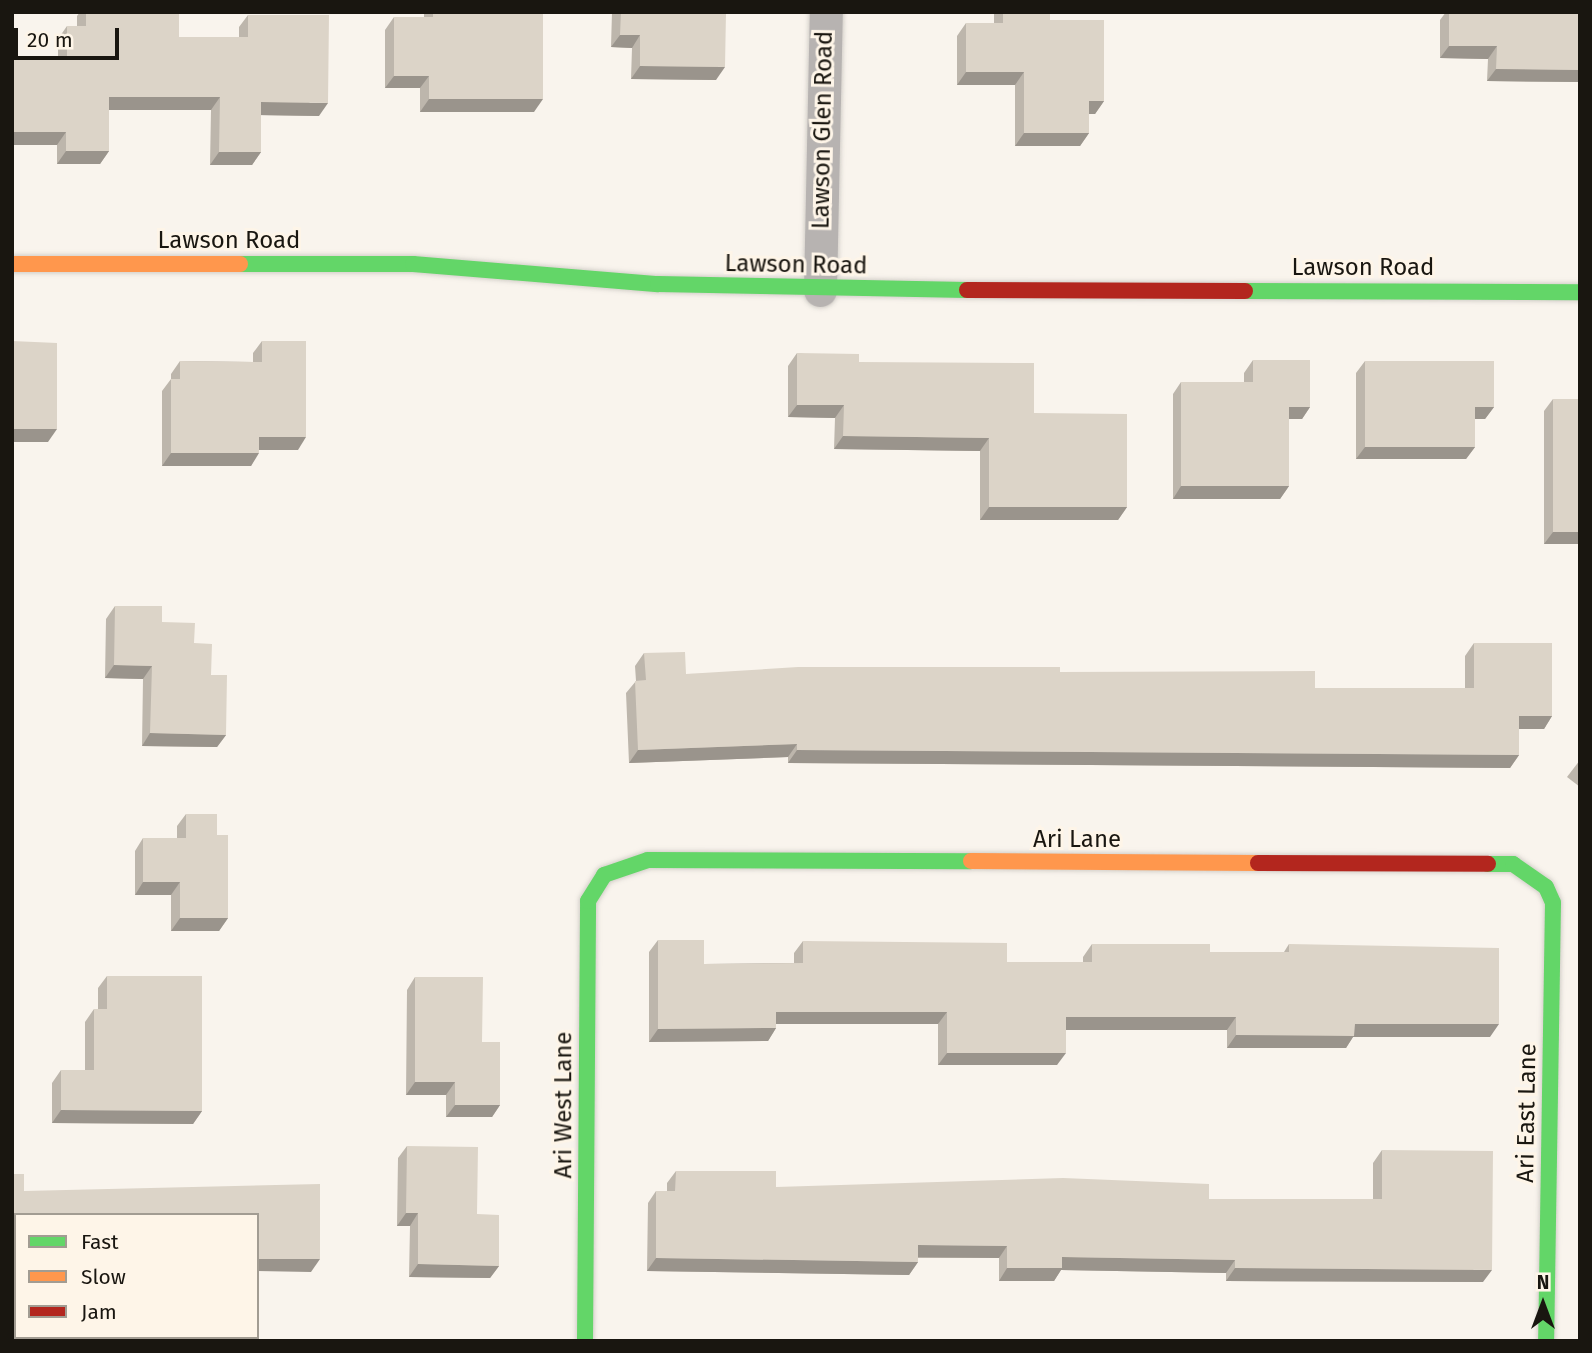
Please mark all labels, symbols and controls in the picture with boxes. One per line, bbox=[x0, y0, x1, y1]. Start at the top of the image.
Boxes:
scale bar bbox=[18, 14, 122, 58]
text: 20 m bbox=[27, 27, 73, 53]
street label: Lawson Glen Road bbox=[807, 31, 839, 229]
street label: Lawson Road bbox=[158, 227, 300, 255]
street label: Lawson Road bbox=[724, 249, 868, 281]
street label: Lawson Road bbox=[1292, 254, 1434, 282]
street label: Ari Lane bbox=[1033, 826, 1121, 854]
street label: Ari West Lane bbox=[550, 1032, 578, 1178]
street label: Ari East Lane bbox=[1511, 1043, 1543, 1183]
legend bbox=[14, 1213, 259, 1339]
text: Fast bbox=[81, 1229, 119, 1255]
text: Slow bbox=[81, 1264, 126, 1290]
north arrow bbox=[1508, 1269, 1578, 1339]
text: N bbox=[1537, 1271, 1549, 1294]
text: Jam bbox=[81, 1299, 117, 1325]

